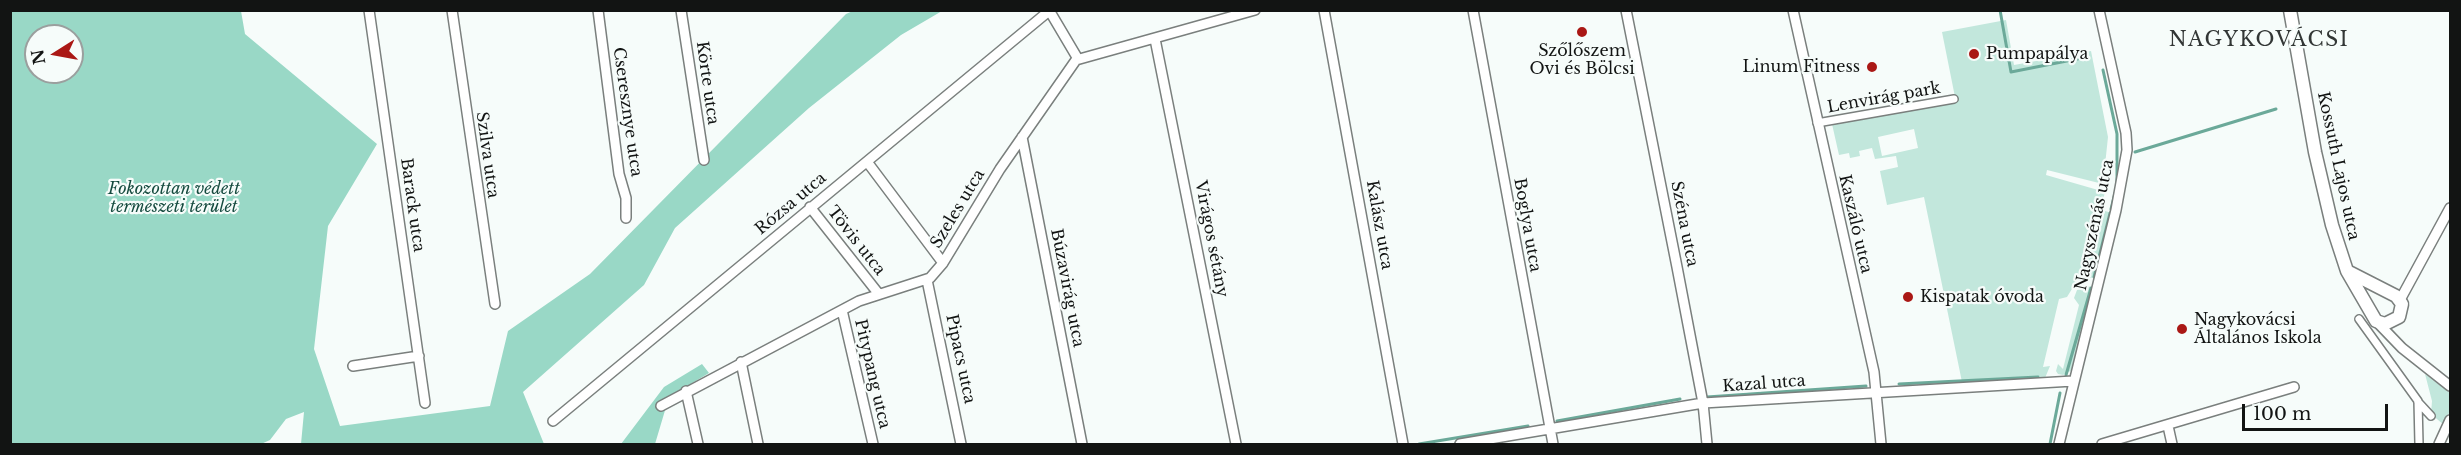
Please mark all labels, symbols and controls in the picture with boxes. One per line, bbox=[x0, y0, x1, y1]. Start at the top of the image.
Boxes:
north arrow bbox=[24, 24, 84, 84]
marker: Szőlőszem Ovi és Bölcsi bbox=[1575, 25, 1589, 39]
district label: NAGYKOVÁCSI bbox=[2169, 28, 2349, 52]
street label: Körte utca bbox=[692, 40, 722, 126]
place label: Szőlőszem Ovi és Bölcsi bbox=[1529, 41, 1635, 79]
place label: Pumpapálya bbox=[1986, 44, 2088, 64]
street label: Cseresznye utca bbox=[608, 46, 646, 178]
marker: Pumpapálya bbox=[1967, 47, 1981, 61]
text: N bbox=[27, 48, 50, 66]
place label: Linum Fitness bbox=[1742, 57, 1860, 77]
marker: Linum Fitness bbox=[1865, 60, 1879, 74]
street label: Lenvirág park bbox=[1826, 79, 1942, 117]
street label: Kossuth Lajos utca bbox=[2313, 90, 2363, 242]
street label: Szilva utca bbox=[471, 111, 503, 199]
street label: Barack utca bbox=[396, 157, 428, 253]
street label: Nagyszénás utca bbox=[2072, 158, 2118, 292]
street label: Szeles utca bbox=[927, 166, 989, 252]
street label: Rózsa utca bbox=[752, 169, 830, 239]
street label: Kaszáló utca bbox=[1834, 173, 1876, 275]
street label: Boglya utca bbox=[1509, 176, 1545, 274]
park label: Fokozottan védett természeti terület bbox=[108, 179, 240, 217]
street label: Virágos sétány bbox=[1190, 179, 1232, 299]
street label: Kalász utca bbox=[1362, 179, 1396, 271]
street label: Széna utca bbox=[1666, 179, 1702, 269]
street label: Tövis utca bbox=[823, 203, 889, 279]
street label: Búzavirág utca bbox=[1046, 227, 1088, 349]
place label: Kispatak óvoda bbox=[1920, 287, 2044, 307]
marker: Kispatak óvoda bbox=[1901, 290, 1915, 304]
place label: Nagykovácsi Általános Iskola bbox=[2194, 310, 2322, 348]
street label: Pipacs utca bbox=[941, 313, 979, 405]
street label: Pitypang utca bbox=[850, 317, 894, 431]
marker: Nagykovácsi Általános Iskola bbox=[2175, 322, 2189, 336]
street label: Kazal utca bbox=[1722, 372, 1806, 396]
scale bar bbox=[2245, 392, 2390, 430]
text: 100 m bbox=[2253, 403, 2311, 425]

